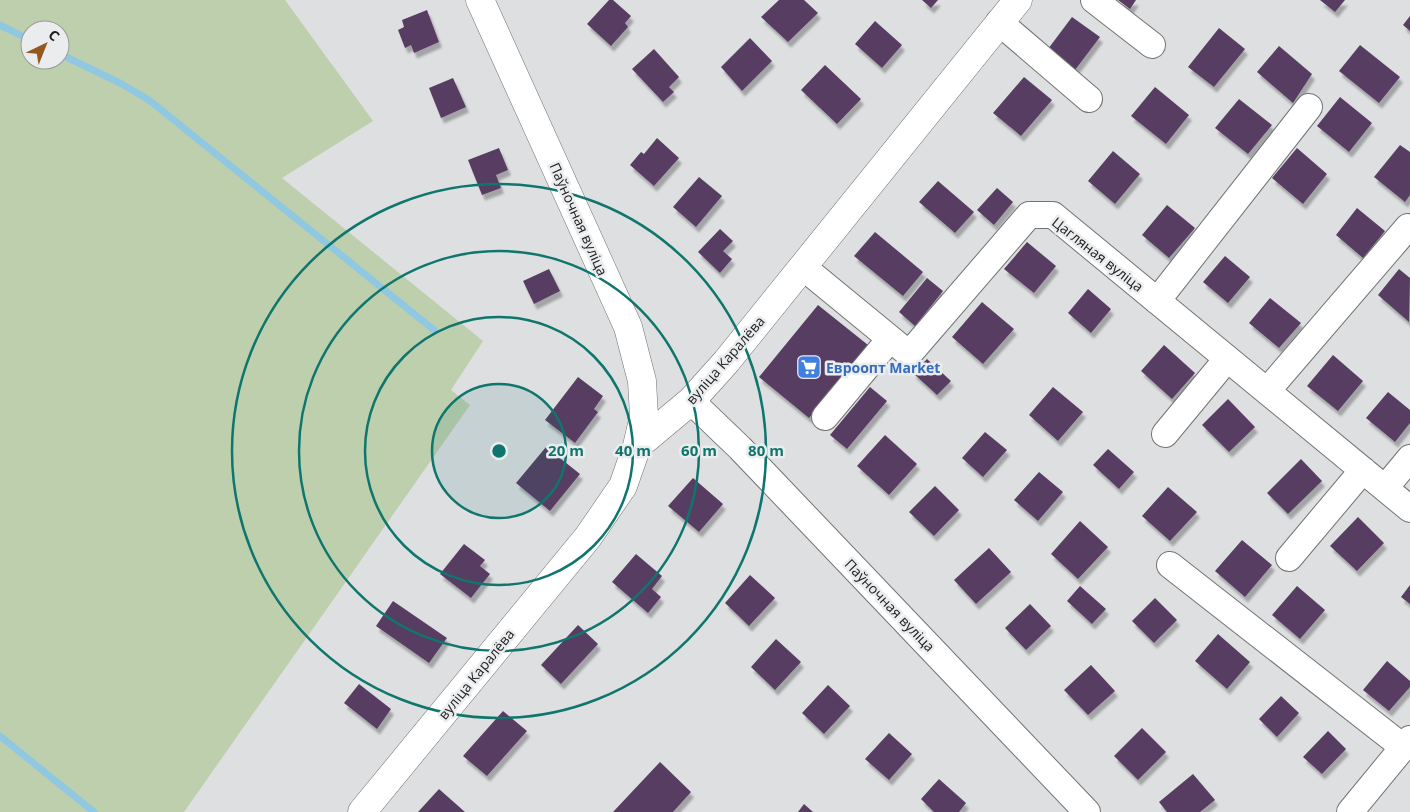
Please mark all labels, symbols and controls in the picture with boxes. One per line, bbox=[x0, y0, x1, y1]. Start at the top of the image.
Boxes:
north arrow bbox=[20, 20, 70, 70]
text: С bbox=[44, 25, 64, 45]
street label: Паўночная вуліца bbox=[546, 159, 612, 279]
street label: Цагляная вуліца bbox=[1048, 212, 1148, 296]
street label: вуліца Каралёва bbox=[681, 312, 769, 408]
supermarket icon: Евроопт Market bbox=[796, 354, 822, 380]
place label: Евроопт Market bbox=[826, 358, 940, 377]
text: 20 m bbox=[548, 440, 584, 460]
text: 40 m bbox=[615, 440, 651, 460]
text: 60 m bbox=[681, 440, 717, 460]
text: 80 m bbox=[748, 440, 784, 460]
centre of rings bbox=[490, 442, 508, 460]
street label: Паўночная вуліца bbox=[841, 555, 939, 655]
street label: вуліца Каралёва bbox=[434, 625, 518, 723]

